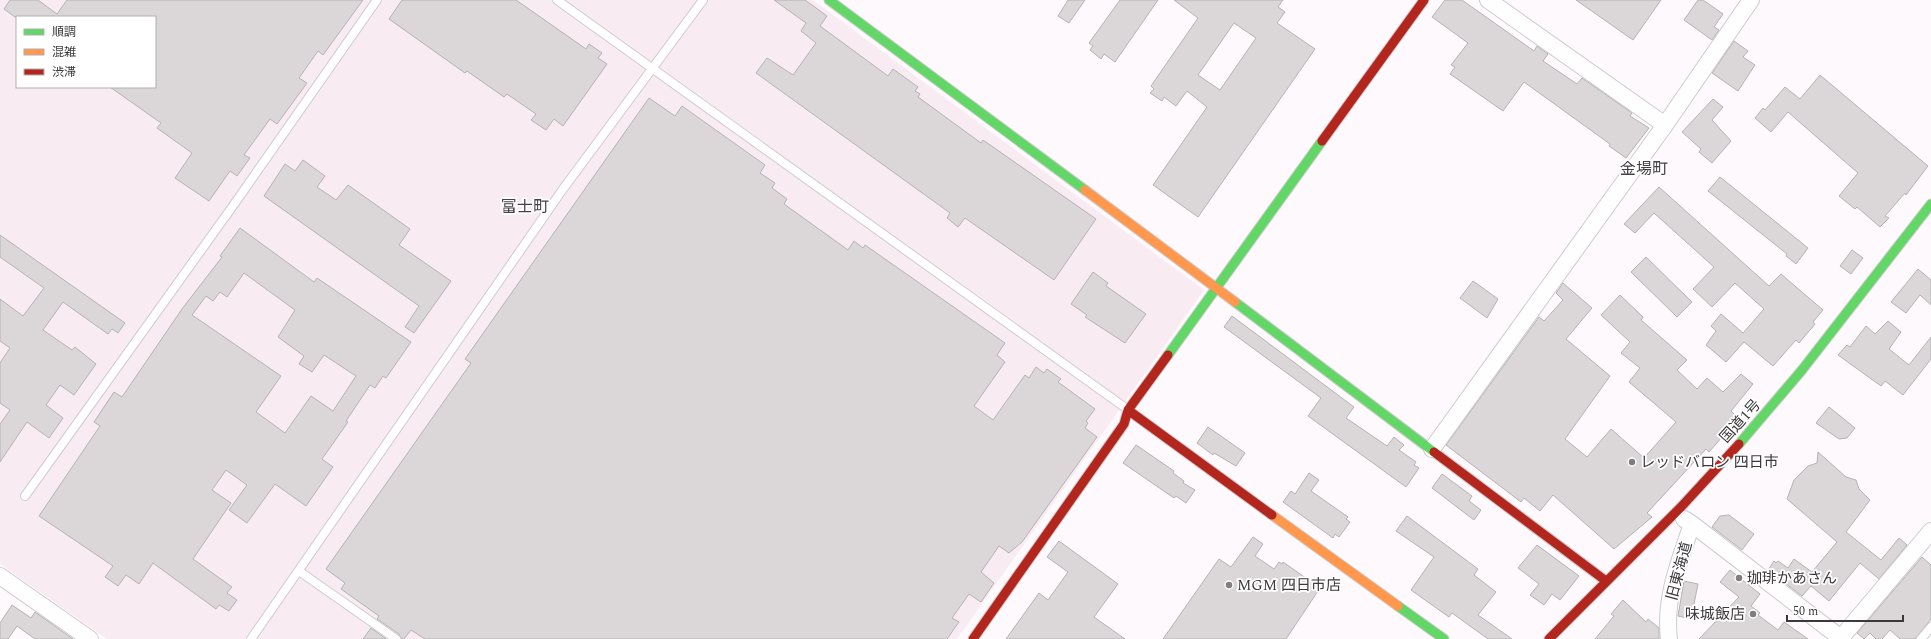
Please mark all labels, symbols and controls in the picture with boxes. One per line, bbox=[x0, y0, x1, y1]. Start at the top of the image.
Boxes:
legend bbox=[16, 16, 156, 88]
text: 順調 bbox=[52, 23, 76, 42]
text: 混雑 bbox=[52, 43, 76, 62]
text: 渋滞 bbox=[52, 63, 76, 82]
district label: 金場町 bbox=[1620, 157, 1668, 181]
district label: 富士町 bbox=[501, 195, 549, 219]
street label: 国道1号 bbox=[1714, 394, 1766, 449]
place label: レッドバロン 四日市 bbox=[1640, 451, 1779, 474]
marker: レッドバロン 四日市 bbox=[1627, 457, 1637, 467]
street label: 旧東海道 bbox=[1661, 539, 1698, 603]
place label: 珈琲かあさん bbox=[1747, 567, 1837, 590]
marker: 珈琲かあさん bbox=[1734, 573, 1744, 583]
place label: MGM 四日市店 bbox=[1237, 574, 1341, 597]
marker: MGM 四日市店 bbox=[1224, 580, 1234, 590]
scale bar bbox=[1787, 597, 1903, 623]
text: 50 m bbox=[1793, 602, 1818, 621]
place label: 味城飯店 bbox=[1685, 603, 1745, 626]
marker: 味城飯店 bbox=[1748, 609, 1758, 619]

